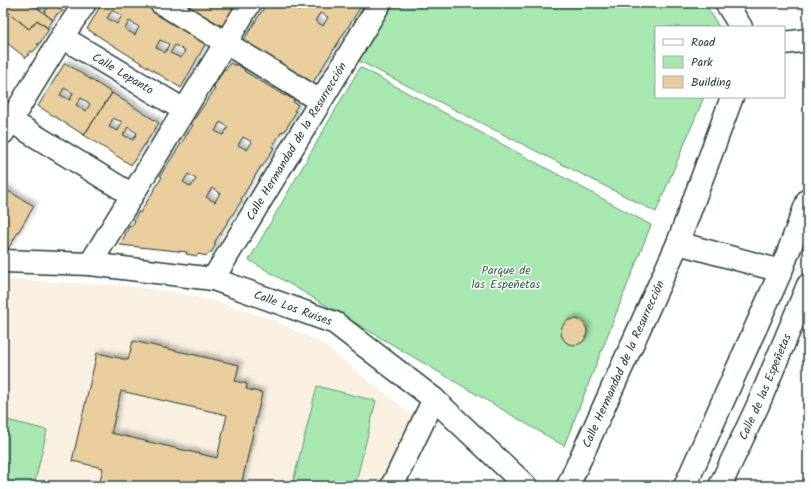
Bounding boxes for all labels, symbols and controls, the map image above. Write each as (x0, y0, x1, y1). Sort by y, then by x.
legend (655, 26, 785, 98)
text: Road (691, 33, 716, 52)
street label: Calle Lepanto (88, 48, 157, 100)
text: Park (691, 53, 713, 72)
street label: Calle Hermandad de la Resurrección (241, 59, 352, 224)
text: Building (691, 73, 731, 92)
park label: Parque de las Espeñetas (472, 261, 540, 294)
street label: Calle Hermandad de la Resurrección (577, 277, 670, 451)
street label: Calle Los Ruises (251, 285, 335, 331)
street label: Calle de las Espeñetas (734, 331, 797, 443)

